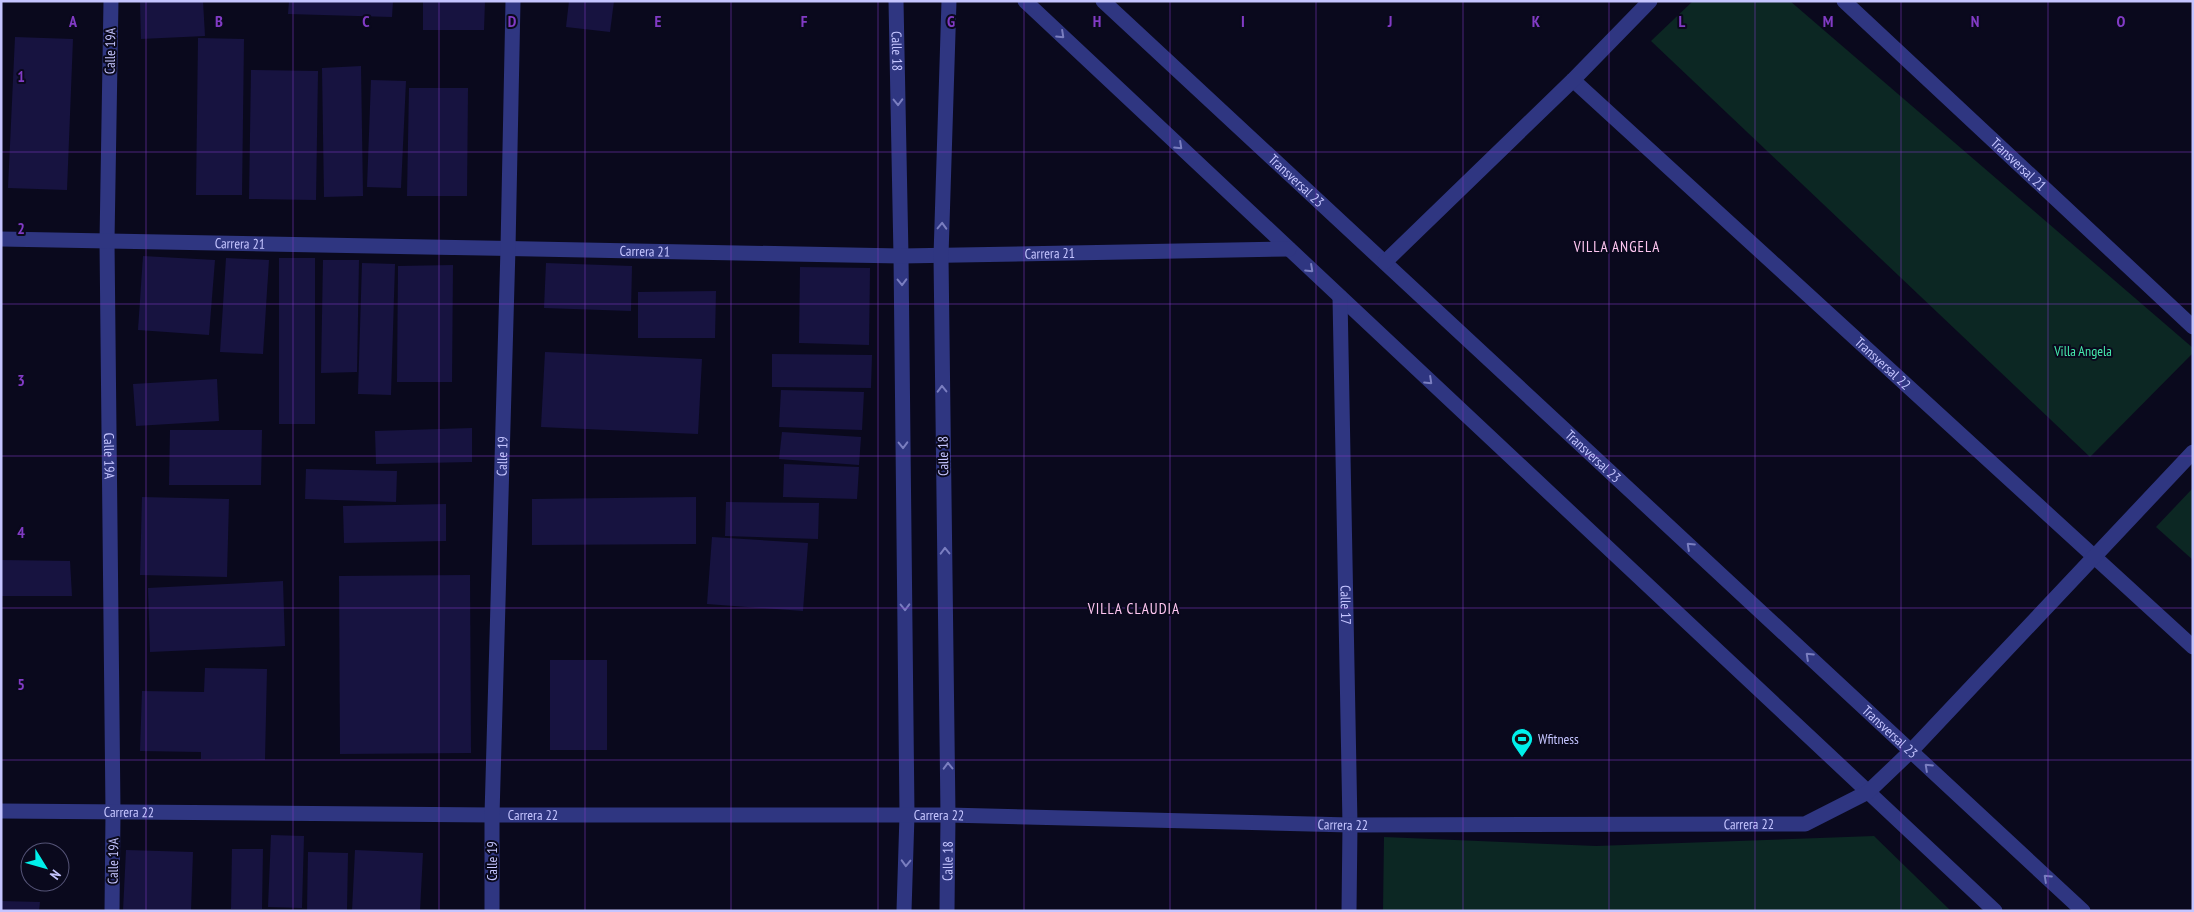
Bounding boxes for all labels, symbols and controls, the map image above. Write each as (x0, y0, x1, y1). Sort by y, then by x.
text: A (68, 11, 78, 31)
text: B (215, 11, 223, 31)
text: C (362, 11, 370, 31)
text: D (508, 11, 517, 31)
text: E (655, 11, 662, 31)
text: F (801, 11, 808, 31)
text: G (947, 11, 955, 31)
text: H (1093, 11, 1101, 31)
text: I (1241, 11, 1245, 31)
text: J (1387, 11, 1392, 31)
text: K (1532, 11, 1541, 31)
text: L (1679, 11, 1686, 31)
text: M (1823, 11, 1833, 31)
text: N (1971, 11, 1979, 31)
text: O (2117, 11, 2126, 31)
street label: Calle 19A (101, 27, 119, 74)
one-way arrow (1055, 29, 1064, 38)
street label: Calle 18 (888, 31, 906, 71)
text: 1 (17, 66, 25, 86)
one-way arrow (893, 99, 903, 107)
street label: Transversal 21 (1987, 134, 2050, 195)
one-way arrow (1174, 140, 1183, 149)
street label: Transversal 23 (1265, 150, 1328, 211)
text: 2 (17, 218, 25, 238)
one-way arrow (936, 222, 947, 230)
street label: Carrera 21 (215, 234, 265, 253)
district label: VILLA ANGELA (1573, 237, 1660, 256)
street label: Carrera 21 (620, 242, 670, 261)
street label: Carrera 21 (1024, 244, 1075, 263)
one-way arrow (1305, 263, 1314, 272)
one-way arrow (896, 279, 907, 287)
street label: Transversal 22 (1851, 333, 1915, 394)
park label: Villa Angela (2053, 342, 2112, 360)
text: 3 (17, 370, 25, 390)
one-way arrow (1423, 375, 1432, 384)
one-way arrow (937, 384, 948, 392)
street label: Transversal 23 (1562, 426, 1625, 487)
street label: Calle 19A (100, 433, 119, 480)
street label: Calle 19 (493, 436, 512, 476)
street label: Calle 18 (934, 436, 952, 476)
one-way arrow (898, 442, 908, 449)
text: 4 (17, 522, 25, 542)
one-way arrow (1687, 543, 1696, 552)
one-way arrow (940, 547, 950, 554)
street label: Calle 17 (1336, 585, 1355, 625)
district label: VILLA CLAUDIA (1087, 599, 1180, 618)
one-way arrow (900, 604, 910, 612)
one-way arrow (1806, 653, 1815, 662)
text: 5 (17, 674, 25, 694)
street label: Transversal 23 (1858, 701, 1922, 762)
sports icon: Wfitness (1510, 727, 1534, 758)
place label: Wfitness (1538, 730, 1579, 748)
one-way arrow (943, 762, 953, 770)
one-way arrow (1925, 764, 1934, 773)
street label: Carrera 22 (104, 803, 154, 821)
street label: Carrera 22 (508, 806, 558, 824)
street label: Carrera 22 (914, 806, 964, 824)
street label: Carrera 22 (1317, 815, 1368, 834)
street label: Carrera 22 (1724, 815, 1774, 833)
street label: Calle 19A (104, 837, 122, 884)
street label: Calle 19 (483, 841, 501, 881)
street label: Calle 18 (938, 841, 957, 881)
north arrow (20, 842, 70, 892)
one-way arrow (900, 859, 911, 867)
text: N (46, 866, 65, 883)
one-way arrow (2044, 875, 2053, 884)

